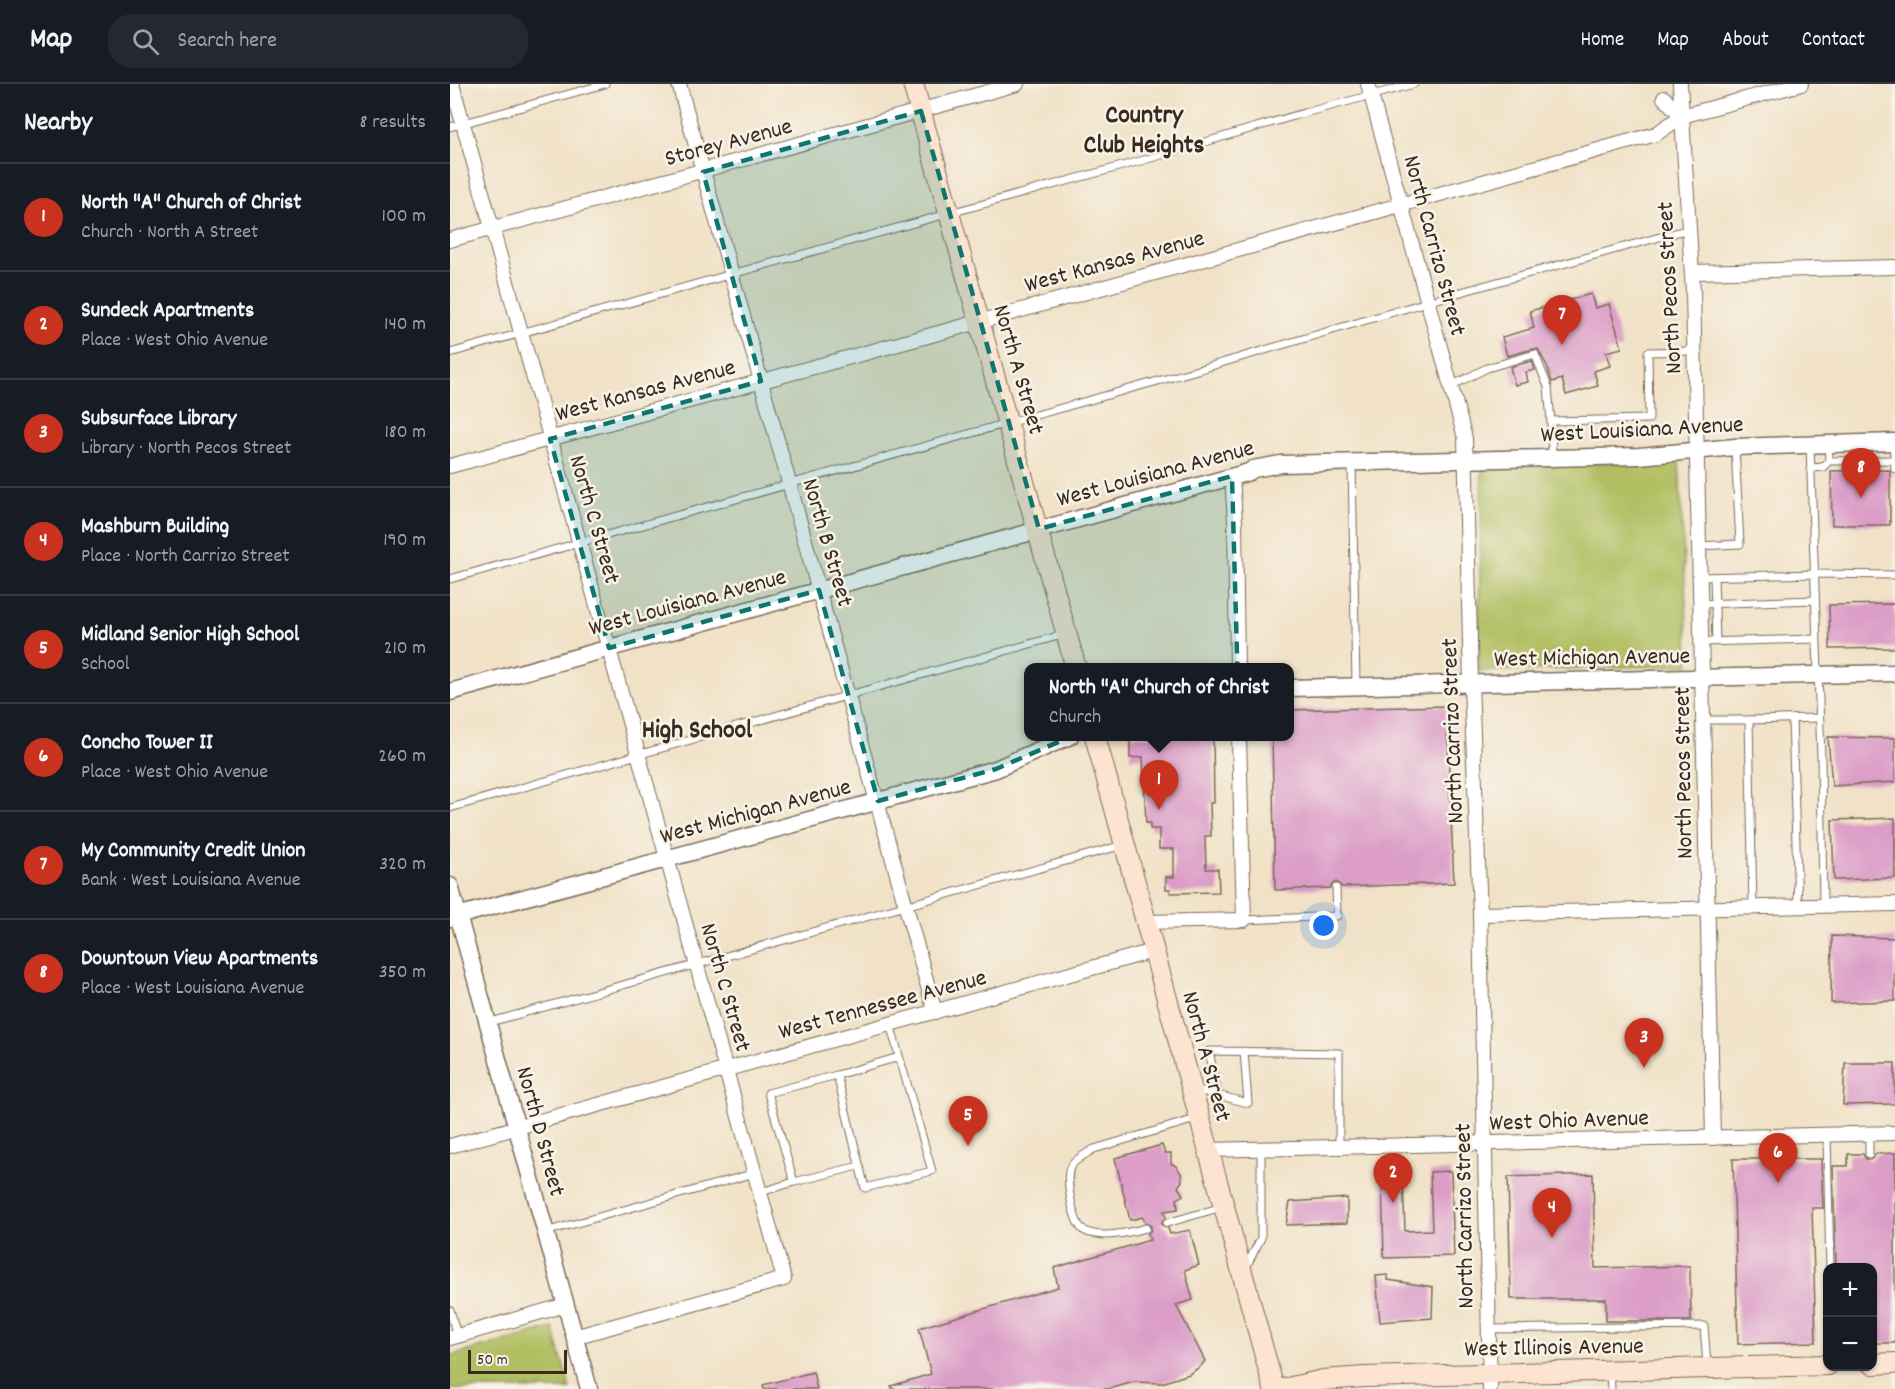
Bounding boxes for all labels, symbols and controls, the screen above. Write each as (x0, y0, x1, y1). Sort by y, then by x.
search box (108, 14, 528, 68)
text: Map (30, 21, 72, 61)
icon: search (129, 25, 162, 58)
text: Search here (177, 26, 277, 57)
text: Home (1580, 26, 1624, 56)
text: Map (1657, 26, 1689, 56)
text: About (1722, 26, 1769, 56)
text: Contact (1802, 26, 1865, 56)
district label: Country Club Heights (1084, 98, 1204, 165)
text: Nearby (24, 105, 92, 142)
text: 8 results (360, 109, 426, 137)
street label: Storey Avenue (661, 111, 796, 177)
street label: North Carrizo Street (1393, 152, 1474, 340)
text: North "A" Church of Christ (81, 188, 301, 219)
street label: North Pecos Street (1649, 201, 1692, 375)
text: 1 (41, 203, 46, 231)
text: 100 m (382, 203, 426, 231)
text: Church · North A Street (81, 219, 258, 247)
street label: West Kansas Avenue (1021, 223, 1208, 303)
text: Sundeck Apartments (81, 296, 254, 327)
pin: 7 (1542, 296, 1582, 345)
street label: North A Street (982, 301, 1052, 439)
text: 2 (39, 311, 48, 339)
text: 140 m (384, 311, 426, 339)
text: Place · West Ohio Avenue (81, 327, 268, 355)
street label: West Kansas Avenue (552, 352, 739, 432)
text: Subsurface Library (81, 404, 236, 435)
street label: West Louisiana Avenue (1540, 409, 1745, 453)
text: 3 (39, 419, 48, 447)
text: 180 m (384, 419, 426, 447)
street label: West Louisiana Avenue (1053, 432, 1258, 518)
text: Library · North Pecos Street (81, 435, 291, 463)
pin: 8 (1842, 448, 1880, 498)
street label: North C Street (559, 451, 628, 588)
street label: North B Street (792, 475, 861, 611)
text: Mashburn Building (81, 512, 229, 543)
text: 4 (39, 527, 48, 555)
text: 190 m (383, 527, 426, 555)
text: Place · North Carrizo Street (81, 543, 290, 571)
street label: West Louisiana Avenue (585, 561, 790, 647)
text: Midland Senior High School (81, 620, 299, 651)
text: 5 (39, 635, 48, 663)
text: 210 m (384, 635, 426, 663)
street label: North Carrizo Street (1434, 637, 1474, 824)
street label: West Michigan Avenue (1494, 640, 1690, 678)
text: School (81, 651, 130, 679)
popup (1024, 663, 1294, 741)
text: North "A" Church of Christ (1049, 673, 1269, 704)
street label: North Pecos Street (1666, 686, 1704, 859)
text: Church (1049, 704, 1101, 732)
district label: High School (642, 713, 753, 750)
text: Concho Tower II (81, 728, 213, 759)
text: 6 (39, 743, 48, 771)
text: 260 m (378, 743, 426, 771)
text: Place · West Ohio Avenue (81, 759, 268, 787)
pin: 1 (1140, 760, 1178, 810)
street label: West Michigan Avenue (657, 771, 855, 855)
text: My Community Credit Union (81, 836, 305, 867)
text: 7 (40, 851, 47, 879)
text: 320 m (379, 851, 426, 879)
text: Bank · West Louisiana Avenue (81, 867, 300, 895)
your location (1309, 911, 1338, 940)
street label: North C Street (690, 919, 759, 1056)
text: Downtown View Apartments (81, 944, 318, 975)
text: 8 (39, 959, 48, 987)
text: 350 m (379, 959, 426, 987)
street label: West Tennessee Avenue (775, 962, 991, 1050)
text: Place · West Louisiana Avenue (81, 975, 304, 1003)
street label: North A Street (1171, 988, 1239, 1126)
pin: 3 (1624, 1018, 1664, 1068)
street label: North D Street (505, 1063, 573, 1201)
pin: 5 (948, 1096, 988, 1146)
street label: West Ohio Avenue (1489, 1102, 1650, 1142)
street label: North Carrizo Street (1447, 1123, 1485, 1309)
pin: 6 (1758, 1134, 1798, 1183)
pin: 2 (1374, 1154, 1412, 1203)
pin: 4 (1532, 1188, 1572, 1238)
map controls (1823, 1263, 1877, 1371)
button: + (1823, 1263, 1877, 1317)
button: − (1823, 1317, 1877, 1371)
street label: West Illinois Avenue (1464, 1330, 1644, 1368)
scale bar (468, 1347, 567, 1374)
text: 50 m (477, 1349, 508, 1372)

